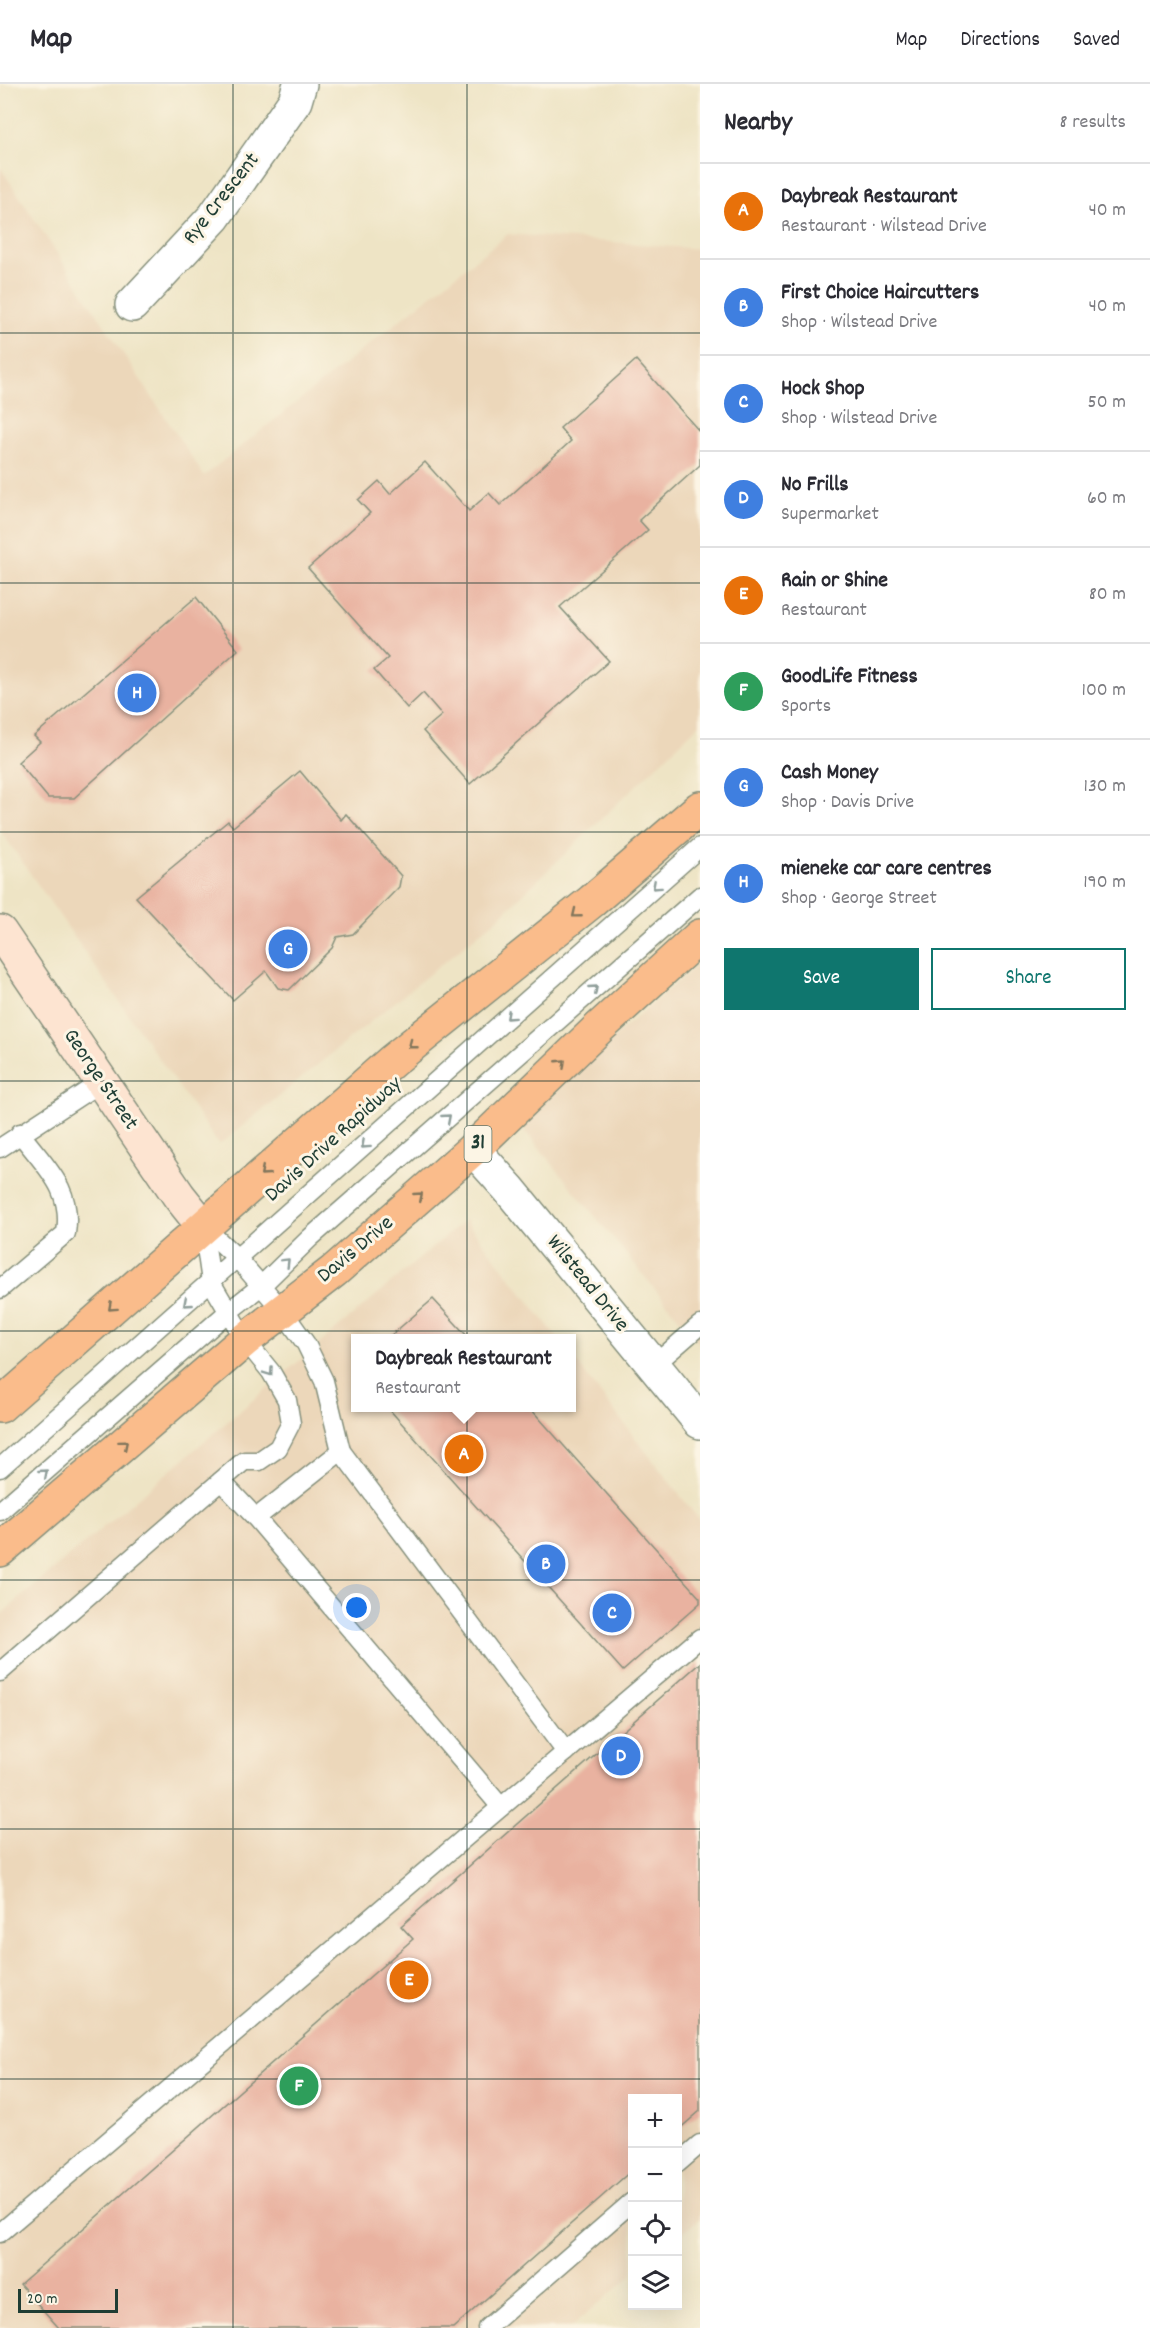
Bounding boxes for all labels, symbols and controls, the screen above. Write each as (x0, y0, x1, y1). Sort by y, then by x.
text: Map (30, 21, 72, 61)
text: Map (896, 26, 927, 56)
text: Directions (960, 26, 1040, 56)
text: Saved (1073, 26, 1120, 56)
text: Nearby (724, 105, 792, 142)
text: 8 results (1060, 109, 1126, 137)
street label: Rye Crescent (176, 146, 268, 252)
text: Daybreak Restaurant (781, 182, 958, 213)
text: A (738, 197, 749, 225)
text: 40 m (1088, 197, 1126, 225)
text: Restaurant · Wilstead Drive (781, 213, 987, 241)
text: First Choice Haircutters (781, 278, 979, 309)
text: B (739, 293, 748, 321)
text: 40 m (1088, 293, 1126, 321)
text: Shop · Wilstead Drive (781, 309, 937, 337)
text: Hock Shop (781, 374, 865, 405)
text: C (739, 389, 748, 417)
text: 50 m (1088, 389, 1126, 417)
text: Shop · Wilstead Drive (781, 405, 937, 433)
text: No Frills (781, 470, 848, 501)
text: D (738, 485, 749, 513)
text: 60 m (1087, 485, 1126, 513)
text: Supermarket (781, 501, 879, 529)
text: Rain or Shine (781, 566, 888, 597)
text: E (739, 581, 748, 609)
text: 80 m (1089, 581, 1126, 609)
text: Restaurant (781, 597, 867, 625)
text: GoodLife Fitness (781, 662, 918, 693)
pin: H (118, 670, 156, 716)
text: F (739, 677, 748, 705)
text: 100 m (1082, 677, 1126, 705)
text: Sports (781, 693, 831, 721)
text: Cash Money (781, 758, 878, 789)
text: G (738, 773, 749, 801)
text: 130 m (1084, 773, 1126, 801)
text: Shop · Davis Drive (781, 789, 914, 817)
text: mieneke car care centres (781, 854, 992, 885)
text: H (738, 869, 749, 897)
text: 190 m (1083, 869, 1126, 897)
one-way arrow (652, 879, 663, 890)
text: Shop · George Street (781, 885, 937, 913)
one-way arrow (571, 906, 582, 917)
pin: G (268, 926, 308, 972)
button: Save (724, 948, 919, 1010)
button: Share (931, 948, 1126, 1010)
one-way arrow (587, 986, 598, 997)
one-way arrow (507, 1009, 517, 1020)
street label: George Street (55, 1023, 145, 1137)
one-way arrow (408, 1038, 419, 1049)
one-way arrow (555, 1059, 565, 1070)
street label: Davis Drive Rapidway (258, 1069, 410, 1210)
one-way arrow (440, 1114, 451, 1125)
road number: 31 (464, 1126, 492, 1162)
one-way arrow (361, 1138, 372, 1149)
one-way arrow (260, 1165, 271, 1176)
one-way arrow (412, 1192, 423, 1203)
street label: Davis Drive (311, 1209, 401, 1291)
street label: Wilstead Drive (538, 1229, 636, 1339)
one-way arrow (278, 1258, 289, 1269)
one-way arrow (184, 1296, 194, 1307)
one-way arrow (109, 1300, 119, 1311)
popup (351, 1334, 576, 1412)
text: Daybreak Restaurant (375, 1344, 552, 1375)
one-way arrow (262, 1365, 273, 1376)
text: Restaurant (375, 1375, 461, 1403)
pin: A (444, 1432, 484, 1476)
one-way arrow (117, 1440, 128, 1451)
one-way arrow (37, 1469, 48, 1480)
pin: B (526, 1542, 566, 1586)
pin: C (592, 1590, 632, 1636)
your location (342, 1593, 371, 1622)
pin: D (602, 1734, 640, 1778)
pin: E (390, 1958, 428, 2002)
pin: F (280, 2064, 318, 2108)
map controls (628, 2094, 682, 2310)
button: + (628, 2094, 682, 2148)
button: − (628, 2148, 682, 2202)
button: locate (628, 2202, 682, 2256)
button: layers (628, 2256, 682, 2310)
scale bar (18, 2286, 118, 2314)
text: 20 m (27, 2288, 57, 2311)

